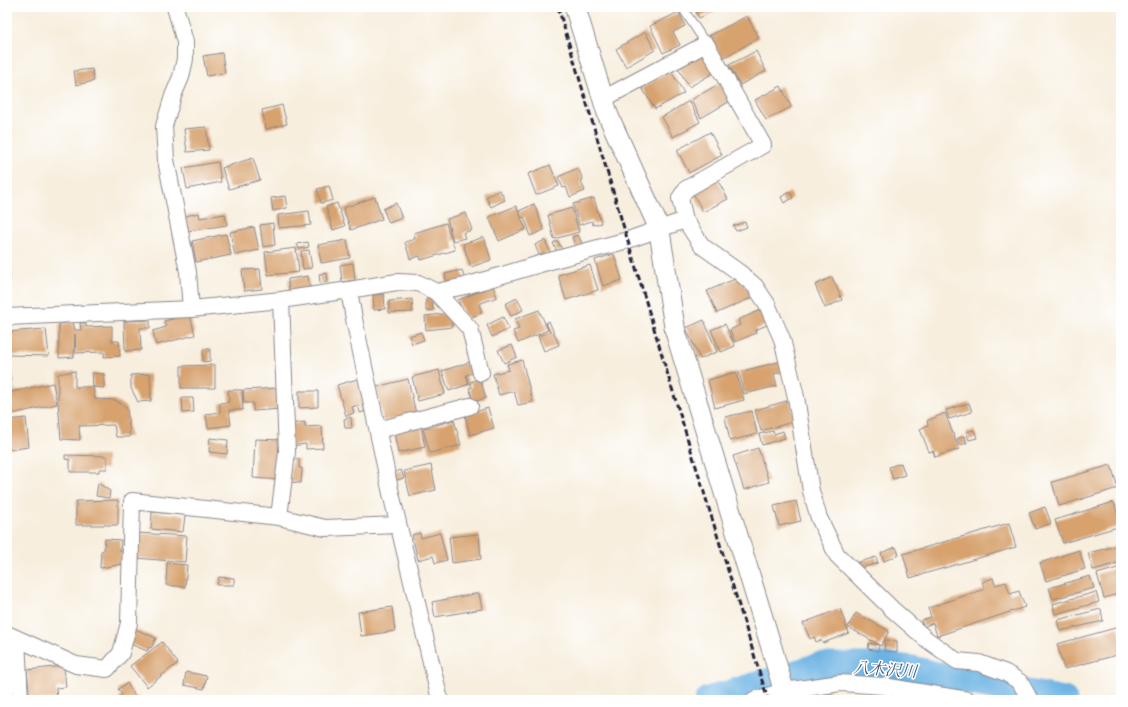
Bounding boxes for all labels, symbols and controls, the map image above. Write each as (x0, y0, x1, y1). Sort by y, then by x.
water label: 八木沢川 (852, 659, 919, 683)

